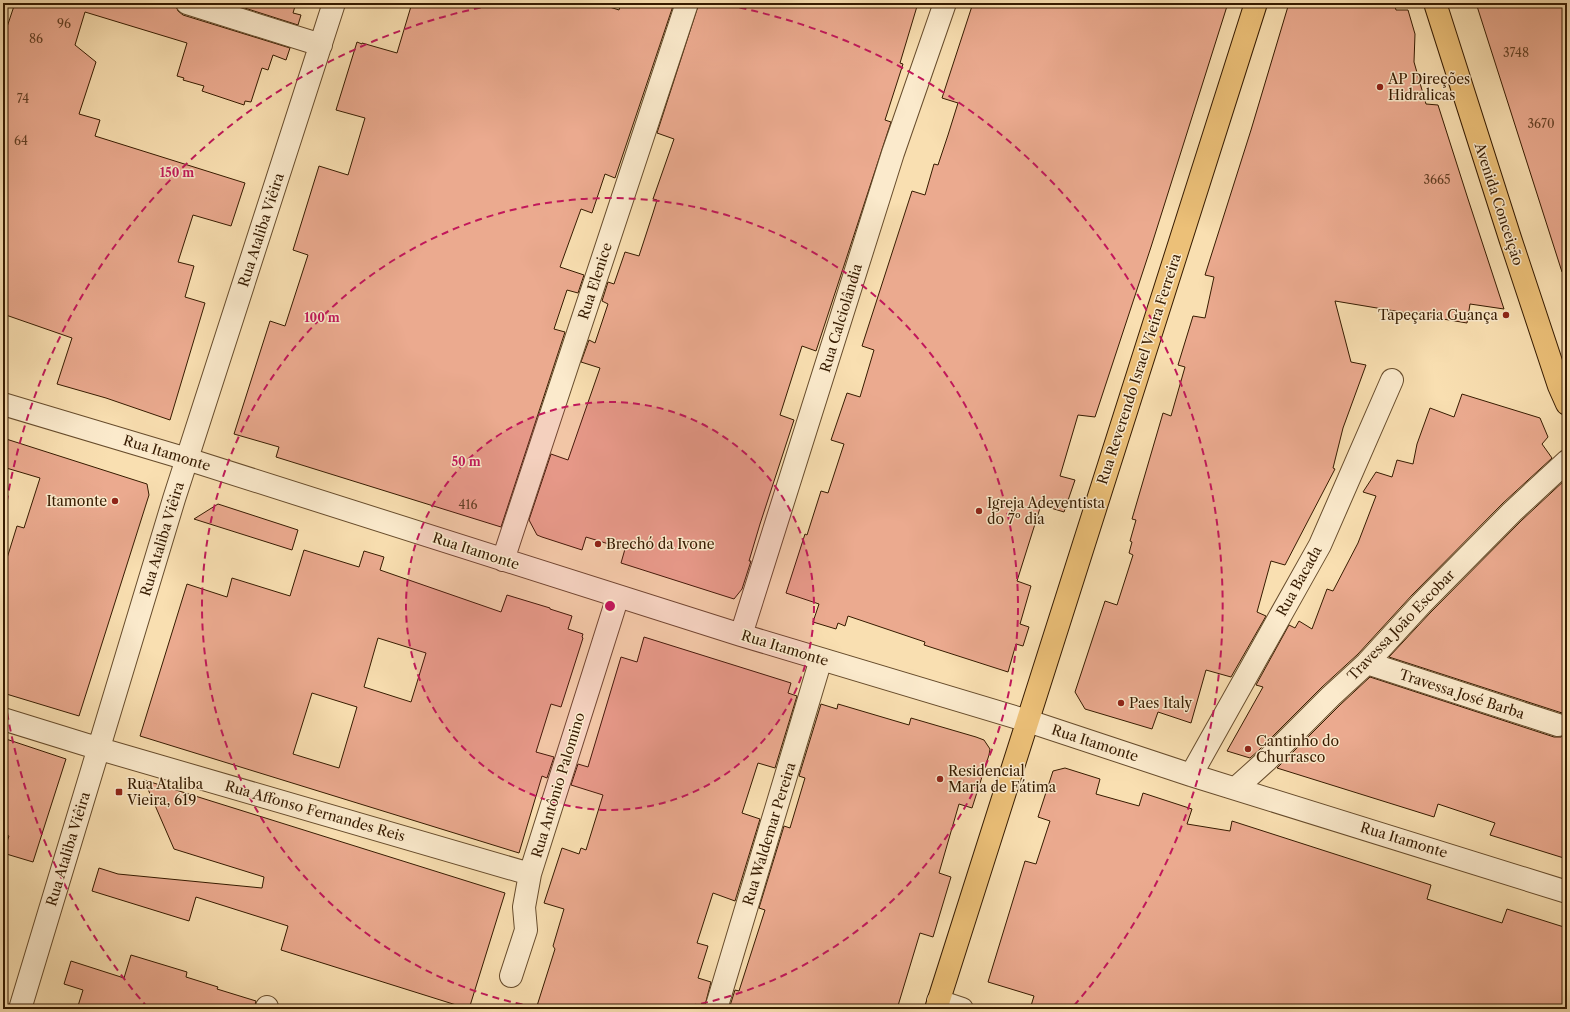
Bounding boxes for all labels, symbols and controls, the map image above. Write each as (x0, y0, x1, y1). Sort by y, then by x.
house number: 96 (57, 16, 71, 31)
house number: 86 (29, 31, 43, 46)
house number: 3748 (1503, 45, 1529, 60)
place label: AP Direções Hidralicas (1387, 70, 1470, 104)
marker: AP Direções Hidralicas (1375, 82, 1385, 92)
house number: 74 (17, 91, 29, 106)
house number: 3670 (1527, 116, 1555, 131)
house number: 64 (14, 133, 28, 148)
street label: Avenida Conceição (1470, 139, 1527, 268)
text: 150 m (160, 165, 194, 180)
street label: Rua Ataliba Viêira (234, 170, 288, 289)
house number: 3665 (1423, 172, 1451, 187)
street label: Rua Elenice (574, 240, 616, 322)
street label: Rua Reverendo Israel Vieira Ferreira (1093, 251, 1185, 487)
street label: Rua Calciolândia (816, 261, 866, 375)
place label: Tapeçaria Guança (1378, 306, 1499, 324)
text: 100 m (304, 310, 340, 325)
marker: Tapeçaria Guança (1501, 310, 1511, 320)
street label: Rua Itamonte (121, 431, 213, 475)
text: 50 m (451, 454, 481, 469)
street label: Rua Ataliba Viêira (136, 479, 188, 598)
place label: Itamonte (46, 492, 107, 510)
place label: Igreja Adeventista do 7º dia (987, 494, 1106, 528)
marker: Itamonte (110, 496, 120, 506)
house number: 416 (458, 497, 478, 512)
marker: Igreja Adeventista do 7º dia (974, 506, 984, 516)
street label: Rua Itamonte (430, 528, 522, 574)
place label: Brechó da Ivone (606, 535, 715, 553)
marker: Brechó da Ivone (593, 539, 603, 549)
street label: Rua Bacada (1272, 542, 1326, 619)
street label: Travessa João Escobar (1343, 566, 1459, 684)
centre of rings (603, 599, 617, 613)
street label: Rua Itamonte (739, 626, 831, 670)
street label: Travessa José Barba (1397, 665, 1527, 723)
place label: Paes Italy (1129, 694, 1192, 712)
marker: Paes Italy (1116, 698, 1126, 708)
street label: Rua Antônio Palomino (527, 710, 589, 860)
street label: Rua Itamonte (1049, 720, 1141, 766)
place label: Cantinho do Churrasco (1256, 732, 1339, 766)
marker: Cantinho do Churrasco (1243, 744, 1253, 754)
street label: Rua Waldemar Pereira (739, 760, 800, 908)
place label: Residencial Maria de Fátima (948, 762, 1057, 796)
marker: Residencial Maria de Fátima (935, 774, 945, 784)
place label: Rua Ataliba Vieira, 619 (126, 775, 204, 809)
street label: Rua Affonso Fernandes Reis (223, 777, 407, 845)
marker: Rua Ataliba Vieira, 619 (114, 787, 124, 797)
street label: Rua Ataliba Viêira (42, 789, 94, 908)
street label: Rua Itamonte (1358, 818, 1450, 862)

